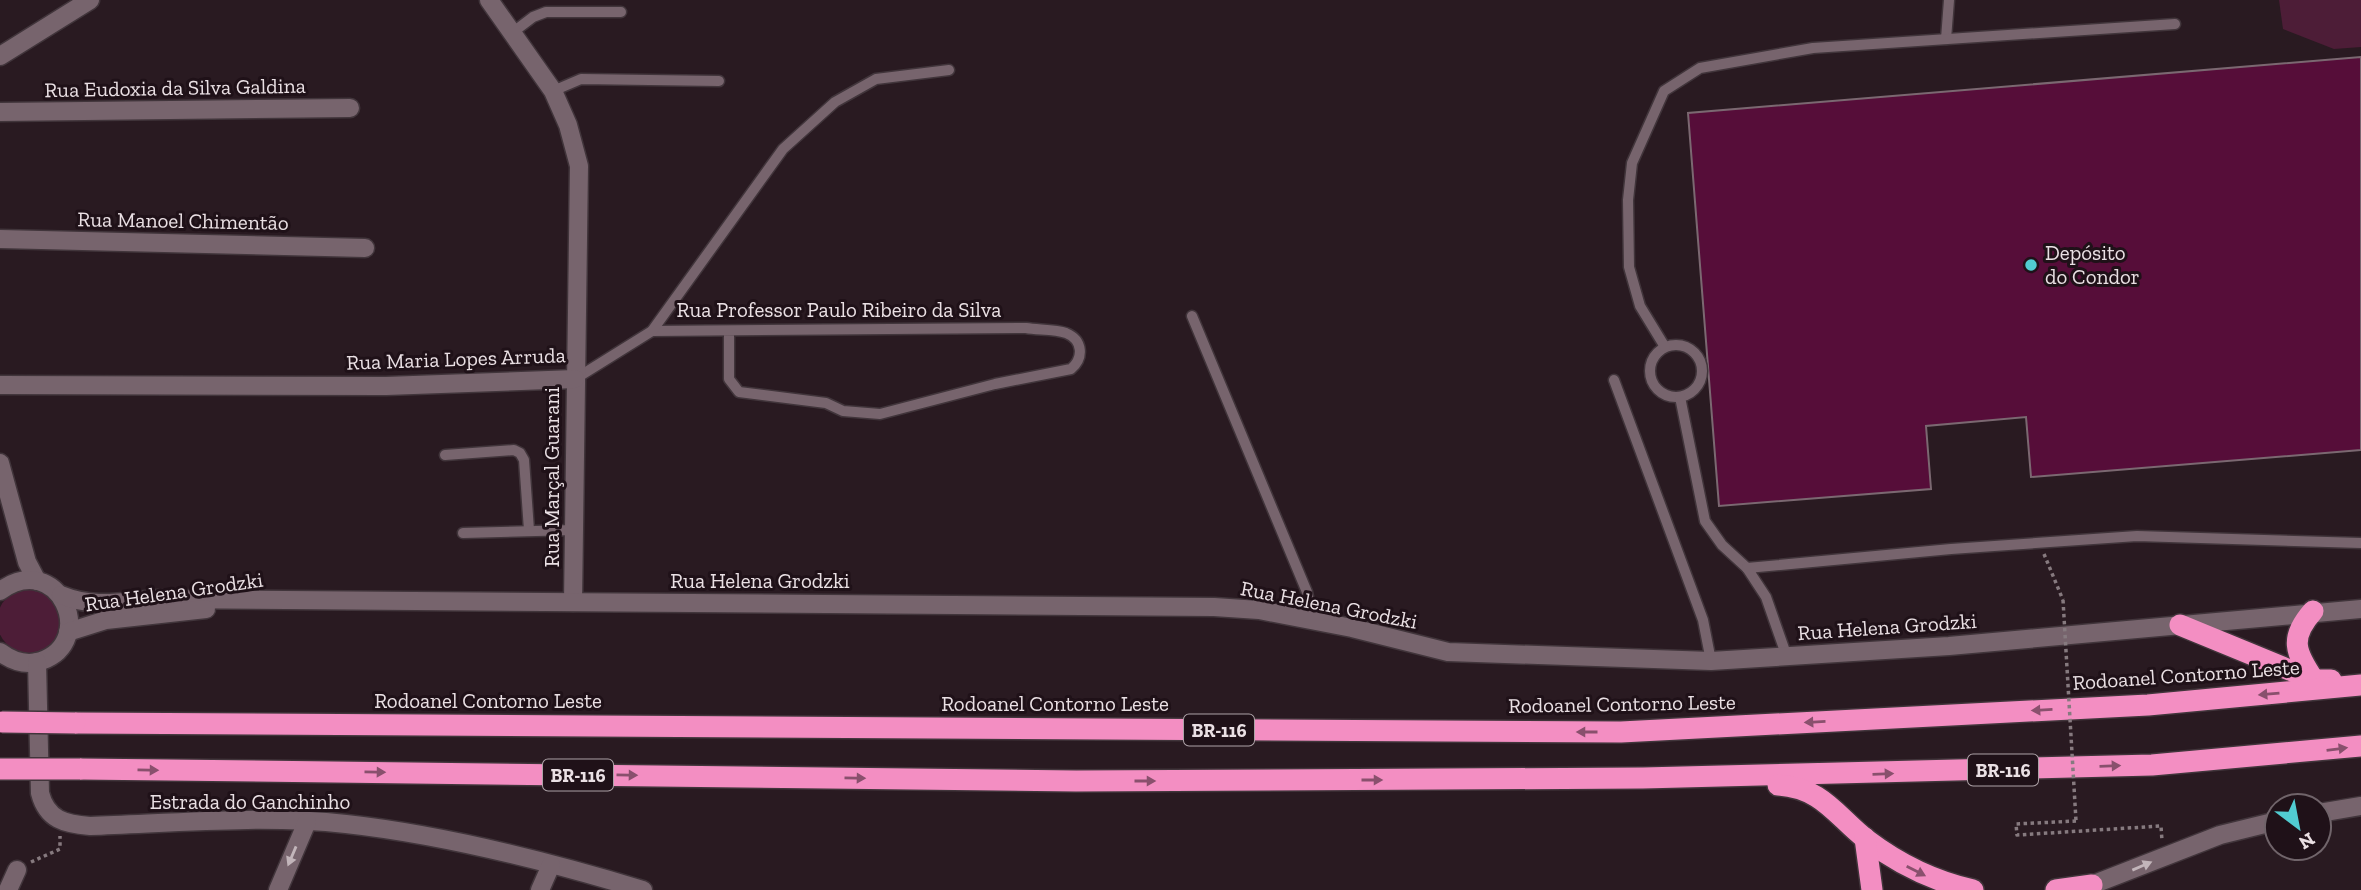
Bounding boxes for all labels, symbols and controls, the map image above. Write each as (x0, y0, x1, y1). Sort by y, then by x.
street label: Rua Eudoxia da Silva Galdina (44, 73, 306, 102)
street label: Rua Manoel Chimentão (77, 206, 289, 235)
place label: Depósito do Condor (2045, 240, 2140, 289)
marker: Depósito do Condor (2023, 257, 2039, 273)
street label: Rua Professor Paulo Ribeiro da Silva (677, 297, 1001, 322)
street label: Rua Maria Lopes Arruda (346, 342, 566, 375)
street label: Rua Marçal Guarani (539, 387, 564, 567)
street label: Rua Helena Grodzki (83, 567, 265, 616)
street label: Rua Helena Grodzki (670, 568, 850, 593)
street label: Rua Helena Grodzki (1239, 575, 1420, 634)
street label: Rua Helena Grodzki (1797, 608, 1977, 645)
street label: Rodoanel Contorno Leste (2072, 654, 2301, 695)
street label: Rodoanel Contorno Leste (374, 688, 602, 713)
street label: Rodoanel Contorno Leste (1508, 689, 1736, 718)
one-way arrow (2257, 689, 2279, 700)
street label: Rodoanel Contorno Leste (941, 691, 1169, 716)
one-way arrow (2031, 705, 2053, 716)
road number: BR-116 (1184, 715, 1254, 746)
one-way arrow (1803, 717, 1825, 728)
one-way arrow (1576, 726, 1598, 738)
one-way arrow (2326, 744, 2348, 755)
road number: BR-116 (1968, 754, 2038, 786)
road number: BR-116 (543, 760, 613, 790)
one-way arrow (2100, 761, 2122, 772)
one-way arrow (137, 764, 159, 776)
one-way arrow (365, 767, 387, 778)
one-way arrow (1872, 768, 1894, 779)
one-way arrow (616, 770, 638, 781)
one-way arrow (844, 772, 866, 784)
one-way arrow (1361, 774, 1383, 786)
one-way arrow (1134, 775, 1156, 787)
street label: Estrada do Ganchinho (150, 789, 350, 814)
north arrow (2263, 792, 2333, 862)
text: N (2295, 827, 2319, 855)
one-way arrow (287, 846, 298, 867)
one-way arrow (2132, 860, 2153, 871)
one-way arrow (1906, 865, 1926, 876)

